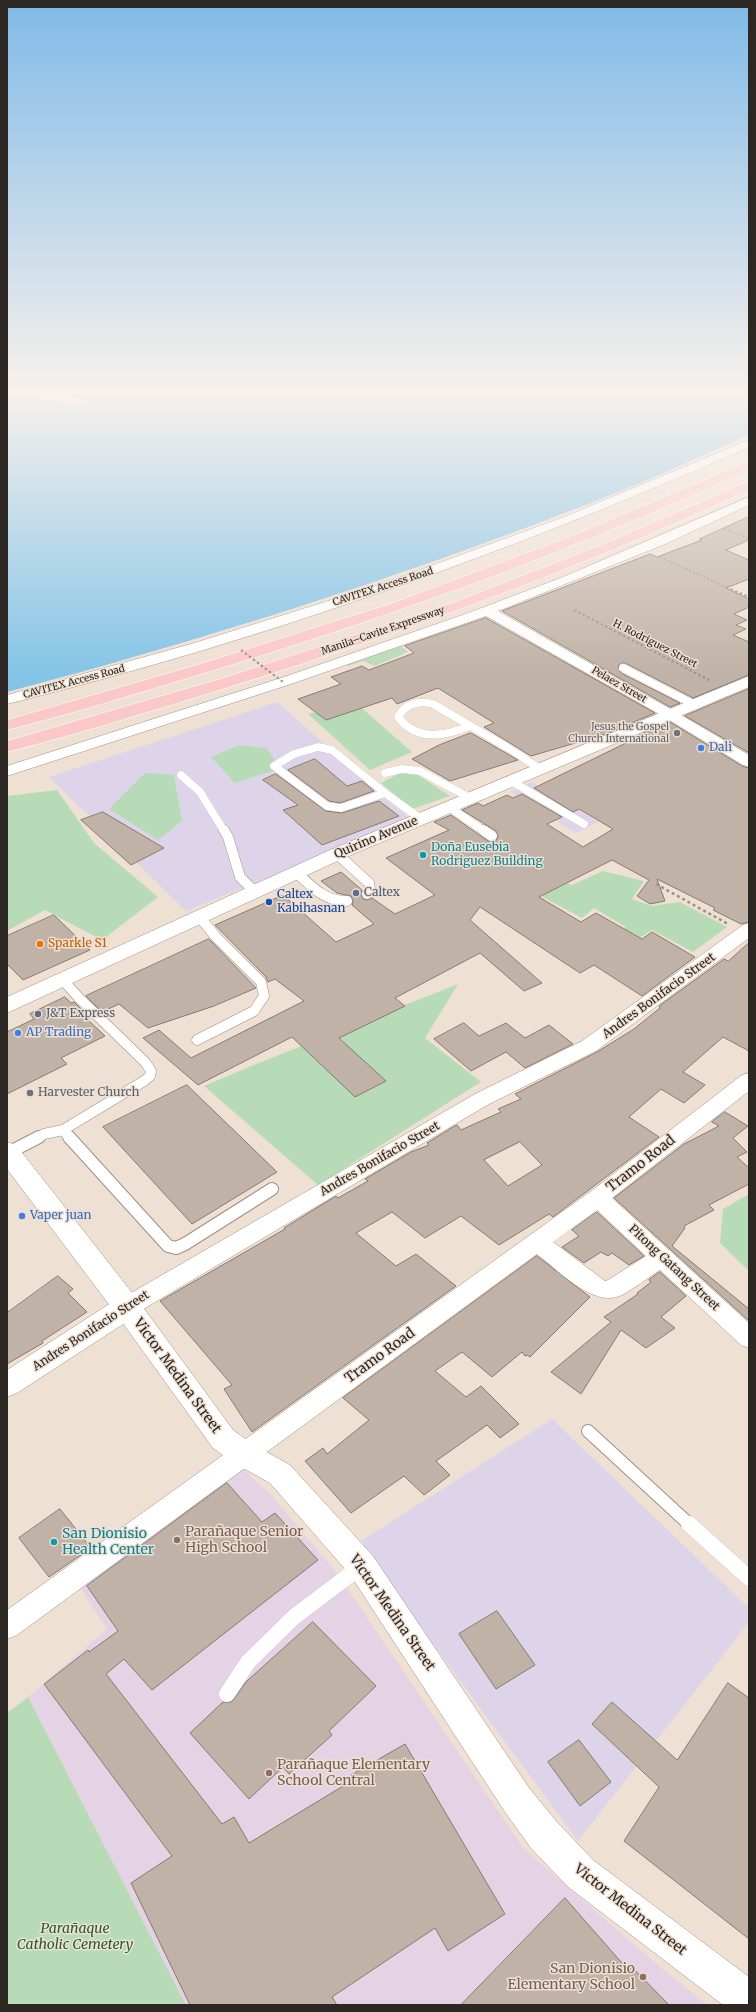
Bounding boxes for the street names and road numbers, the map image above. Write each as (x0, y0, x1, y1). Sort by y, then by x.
street label: CAVITEX Access Road (331, 565, 435, 609)
street label: Manila–Cavite Expressway (320, 604, 446, 658)
street label: H. Rodriguez Street (611, 617, 699, 671)
street label: CAVITEX Access Road (22, 663, 126, 701)
street label: Pelaez Street (589, 664, 649, 706)
street label: Quirino Avenue (332, 814, 420, 862)
street label: Andres Bonifacio Street (600, 950, 718, 1042)
street label: Andres Bonifacio Street (317, 1119, 443, 1199)
street label: Tramo Road (603, 1132, 679, 1196)
street label: Pitong Gatang Street (626, 1222, 722, 1314)
street label: Andres Bonifacio Street (30, 1288, 152, 1374)
street label: Victor Medina Street (130, 1315, 224, 1437)
street label: Tramo Road (342, 1325, 418, 1387)
street label: Victor Medina Street (346, 1552, 438, 1674)
street label: Victor Medina Street (570, 1861, 690, 1959)

